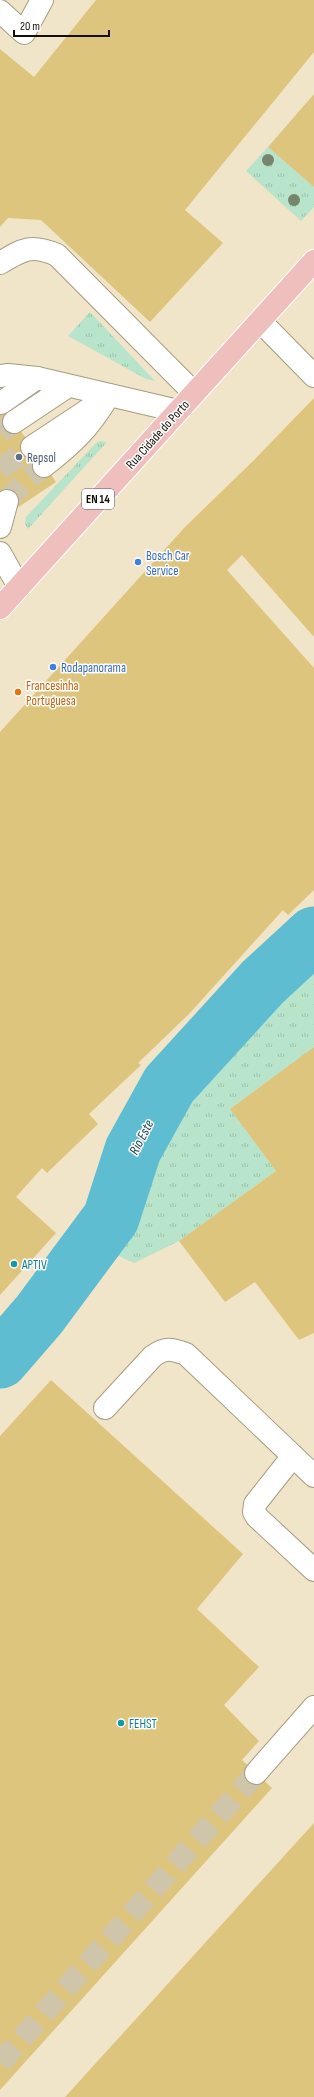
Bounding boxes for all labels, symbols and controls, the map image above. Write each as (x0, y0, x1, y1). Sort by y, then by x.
scale bar (14, 12, 109, 38)
text: 20 m (20, 19, 40, 34)
street label: Rua Cidade do Porto (123, 397, 193, 472)
place label: Repsol (27, 450, 56, 466)
marker: Repsol (14, 452, 24, 462)
road number: EN 14 (82, 489, 114, 509)
place label: Bosch Car Service (146, 548, 190, 579)
marker: Bosch Car Service (133, 557, 143, 567)
place label: Rodapanorama (61, 660, 126, 676)
marker: Rodapanorama (48, 662, 58, 672)
place label: Francesinha Portuguesa (26, 678, 79, 709)
marker: Francesinha Portuguesa (13, 687, 23, 697)
water label: Rio Este (125, 1116, 158, 1158)
place label: APTIV (21, 1257, 47, 1273)
marker: APTIV (9, 1259, 19, 1269)
place label: FEHST (129, 1716, 157, 1732)
marker: FEHST (116, 1718, 126, 1728)

